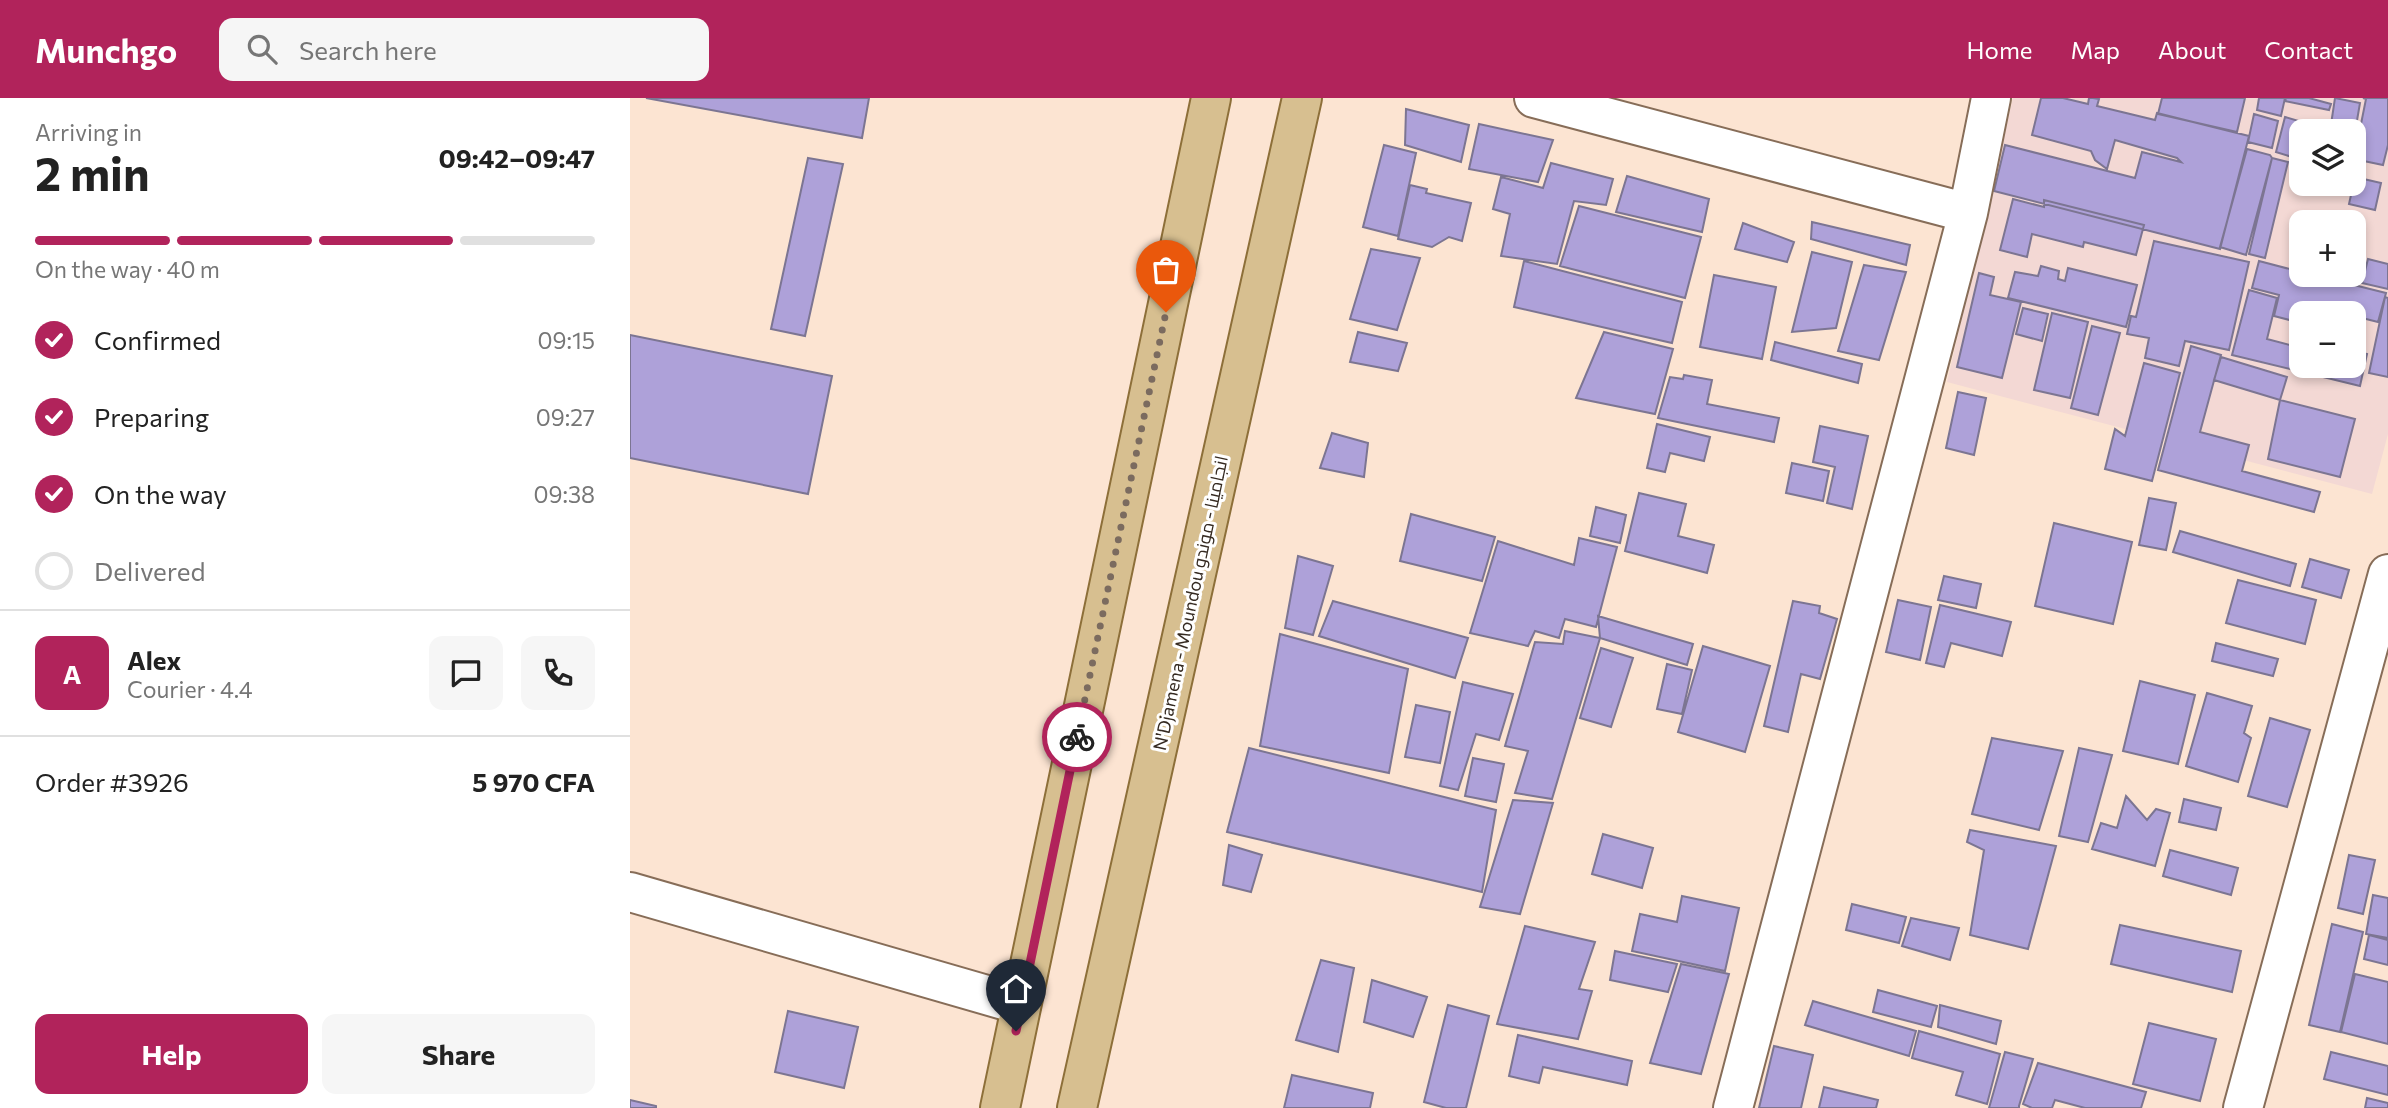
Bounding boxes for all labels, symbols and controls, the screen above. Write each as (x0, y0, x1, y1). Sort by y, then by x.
search box (219, 18, 709, 81)
text: Munchgo (35, 29, 177, 70)
icon: search (243, 30, 281, 68)
text: Search here (299, 34, 437, 65)
text: Home (1967, 35, 2033, 64)
text: Map (2071, 35, 2120, 64)
text: About (2158, 35, 2226, 64)
text: Contact (2264, 35, 2353, 64)
text: Arriving in (35, 118, 142, 146)
map controls (2289, 119, 2366, 378)
button: layers (2289, 119, 2366, 196)
text: 09:42–09:47 (438, 142, 595, 173)
text: 2 min (35, 144, 150, 200)
button: + (2289, 210, 2366, 287)
pin (1136, 240, 1196, 312)
icon: bag (1147, 251, 1185, 289)
text: On the way · 40 m (35, 255, 220, 283)
button: − (2289, 301, 2366, 378)
icon: check (35, 321, 73, 359)
text: Confirmed (94, 324, 221, 355)
text: 09:15 (538, 326, 595, 354)
icon: check (35, 398, 73, 436)
text: Preparing (94, 401, 209, 432)
text: 09:27 (536, 403, 595, 431)
street label: N'Djamena - Moundou انجامينا - موندو (1148, 454, 1233, 753)
icon: check (35, 475, 73, 513)
text: On the way (94, 478, 227, 509)
text: 09:38 (534, 480, 595, 508)
text: Delivered (94, 555, 205, 586)
button: chat (429, 636, 503, 710)
button: phone (521, 636, 595, 710)
text: Alex (127, 644, 181, 675)
text: A (63, 658, 81, 689)
text: Courier · 4.4 (127, 675, 253, 703)
courier (1042, 702, 1112, 772)
icon: bike (1058, 718, 1096, 756)
text: Order #3926 (35, 766, 189, 797)
text: 5 970 CFA (472, 766, 595, 797)
pin (986, 959, 1046, 1031)
icon: home (997, 970, 1035, 1008)
button: Help (35, 1014, 308, 1094)
button: Share (322, 1014, 595, 1094)

